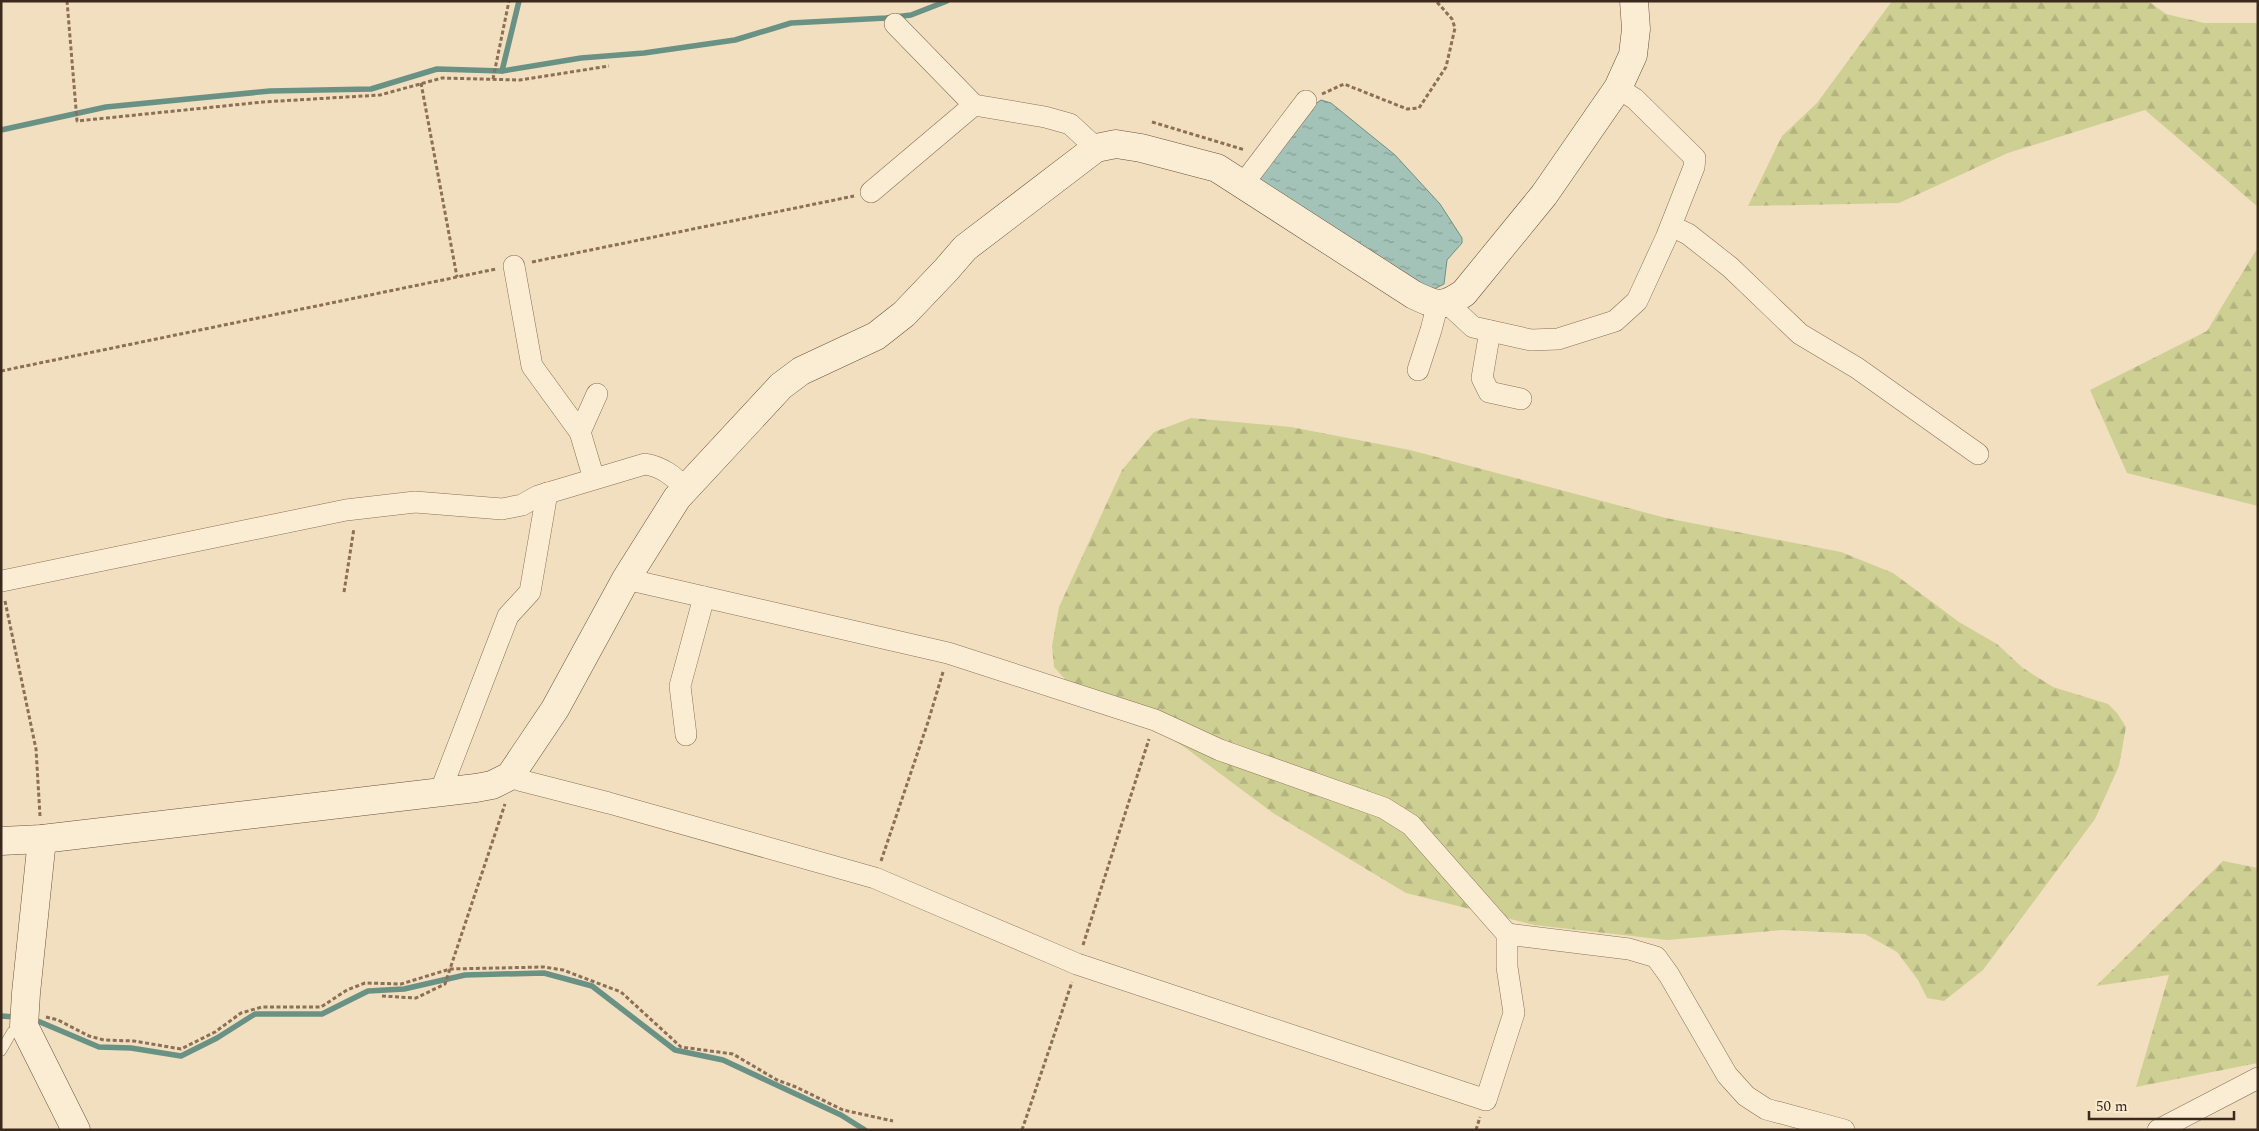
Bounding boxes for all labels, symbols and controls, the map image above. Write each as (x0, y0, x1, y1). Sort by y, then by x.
scale bar (2089, 1088, 2234, 1120)
text: 50 m (2096, 1095, 2128, 1118)

